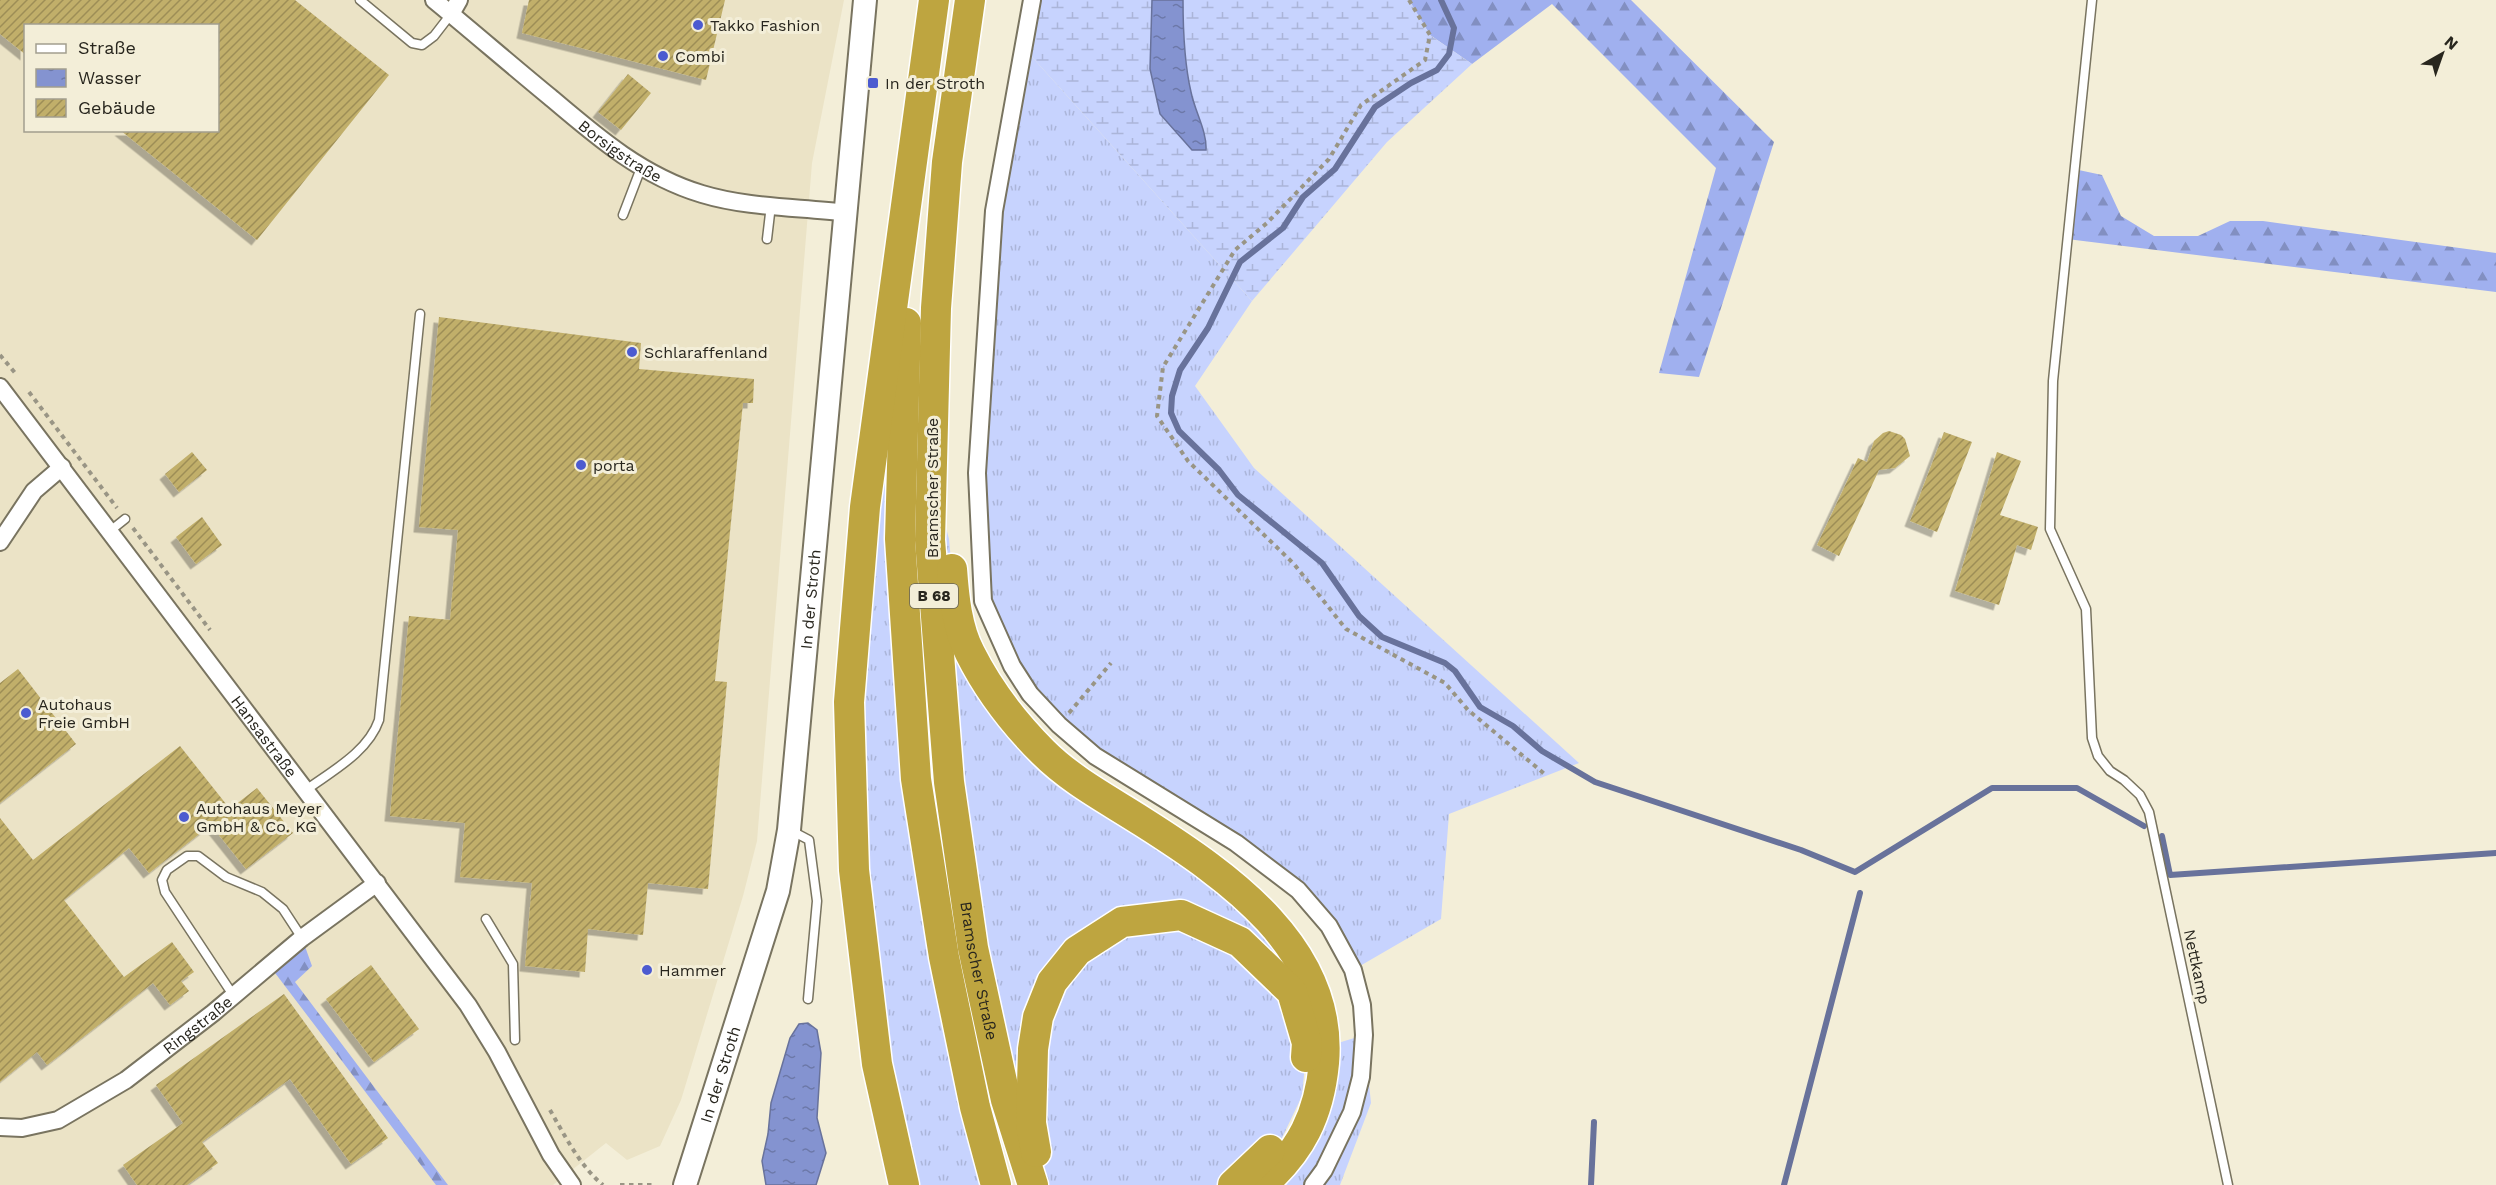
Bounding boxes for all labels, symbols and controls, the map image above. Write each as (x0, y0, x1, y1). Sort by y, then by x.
place label: Takko Fashion (710, 16, 820, 35)
marker: Takko Fashion (691, 18, 705, 32)
legend (24, 24, 219, 132)
north arrow (2412, 24, 2472, 84)
text: N (2441, 32, 2462, 54)
text: Straße (78, 37, 136, 58)
place label: Combi (675, 47, 725, 66)
marker: Combi (656, 49, 670, 63)
text: Wasser (78, 67, 141, 88)
place label: In der Stroth (885, 74, 985, 93)
marker: In der Stroth (866, 76, 880, 90)
text: Gebäude (78, 97, 156, 118)
street label: Borsigstraße (575, 116, 665, 186)
place label: Schlaraffenland (644, 343, 768, 362)
marker: Schlaraffenland (625, 345, 639, 359)
street label: Bramscher Straße (923, 418, 942, 558)
place label: porta (593, 456, 634, 475)
marker: porta (574, 458, 588, 472)
street label: In der Stroth (796, 548, 824, 650)
road number: B 68 (910, 584, 958, 608)
street label: Hansastraße (227, 691, 302, 781)
place label: Autohaus Freie GmbH (38, 695, 130, 732)
marker: Autohaus Freie GmbH (19, 706, 33, 720)
place label: Autohaus Meyer GmbH & Co. KG (196, 799, 322, 836)
marker: Autohaus Meyer GmbH & Co. KG (177, 810, 191, 824)
street label: Bramscher Straße (957, 900, 1002, 1042)
street label: Nettkamp (2180, 928, 2214, 1006)
place label: Hammer (659, 961, 726, 980)
marker: Hammer (640, 963, 654, 977)
street label: Ringstraße (159, 992, 236, 1058)
street label: In der Stroth (696, 1024, 744, 1125)

